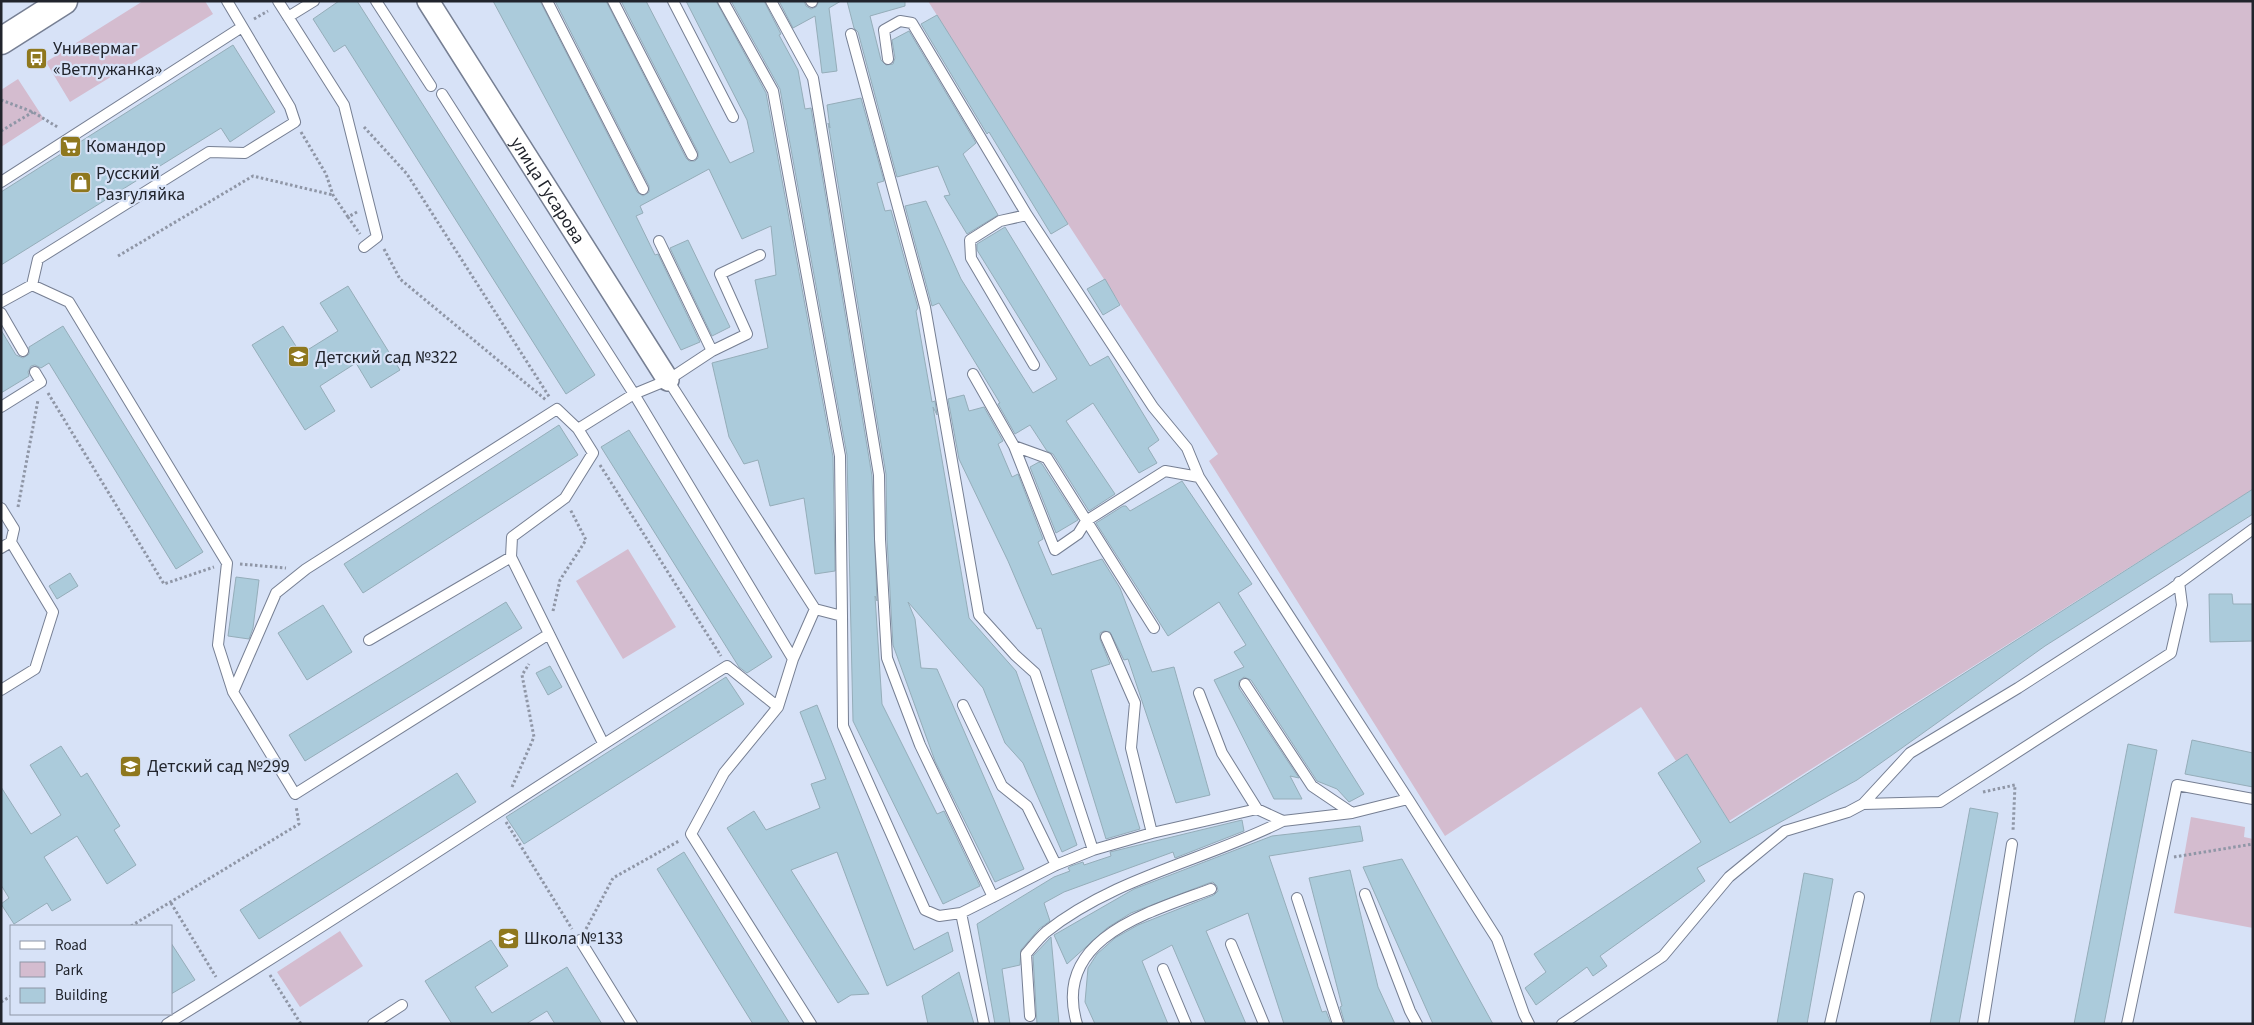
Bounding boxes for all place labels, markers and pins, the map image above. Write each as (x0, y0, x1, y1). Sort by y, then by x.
place label: Универмаг «Ветлужанка» (53, 36, 162, 82)
bus stop icon: Универмаг «Ветлужанка» (25, 46, 49, 70)
supermarket icon: Командор (58, 134, 82, 158)
place label: Командор (86, 134, 166, 159)
place label: Русский Разгуляйка (96, 161, 185, 207)
shop icon: Русский Разгуляйка (68, 171, 92, 195)
school or university icon: Детский сад №322 (287, 345, 311, 369)
place label: Детский сад №322 (315, 345, 458, 370)
school or university icon: Детский сад №299 (119, 754, 143, 778)
place label: Детский сад №299 (147, 754, 290, 779)
school or university icon: Школа №133 (496, 926, 520, 950)
place label: Школа №133 (524, 926, 623, 951)

